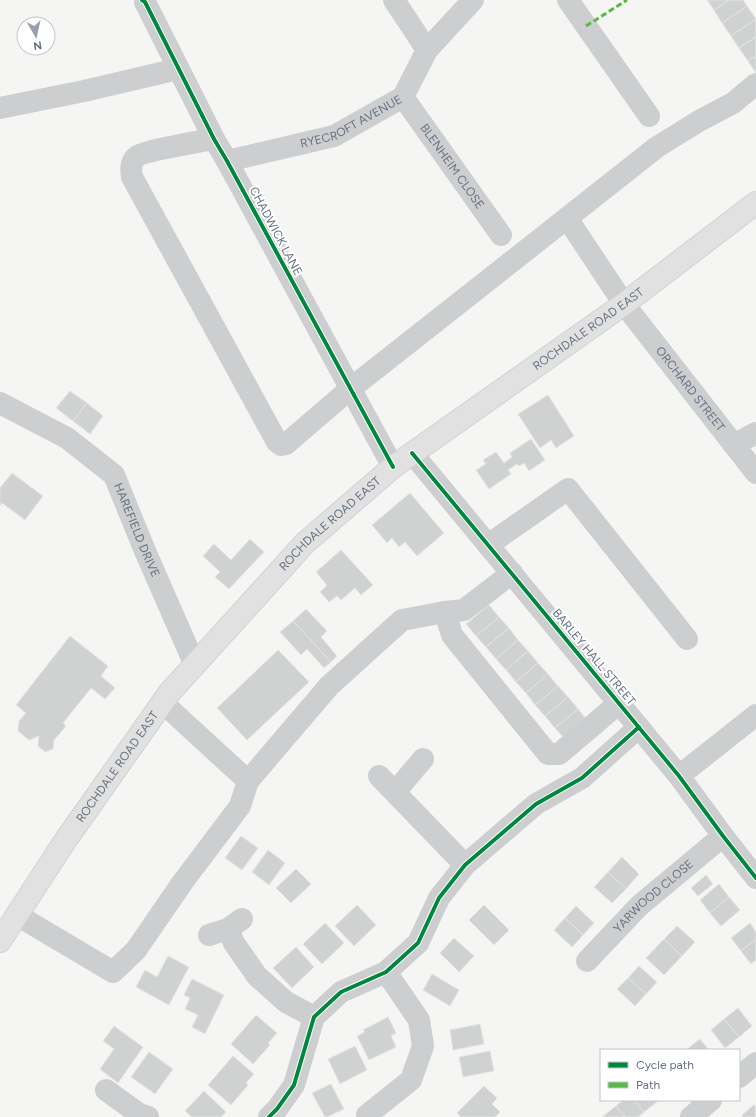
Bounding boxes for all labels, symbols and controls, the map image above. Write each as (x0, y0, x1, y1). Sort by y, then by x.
north arrow (16, 16, 56, 56)
text: N (32, 38, 43, 52)
street label: RYECROFT AVENUE (299, 92, 404, 151)
street label: BLENHEIM CLOSE (417, 121, 487, 212)
street label: CHADWICK LANE (247, 184, 305, 278)
street label: ROCHDALE ROAD EAST (530, 284, 647, 373)
street label: ORCHARD STREET (653, 344, 728, 434)
street label: ROCHDALE ROAD EAST (276, 474, 384, 574)
street label: HAREFIELD DRIVE (111, 481, 163, 579)
street label: BARLEY HALL STREET (550, 606, 639, 708)
street label: ROCHDALE ROAD EAST (73, 708, 161, 825)
street label: YARWOOD CLOSE (611, 857, 696, 936)
legend (600, 1049, 740, 1101)
text: Cycle path (636, 1058, 694, 1072)
text: Path (636, 1078, 660, 1092)

